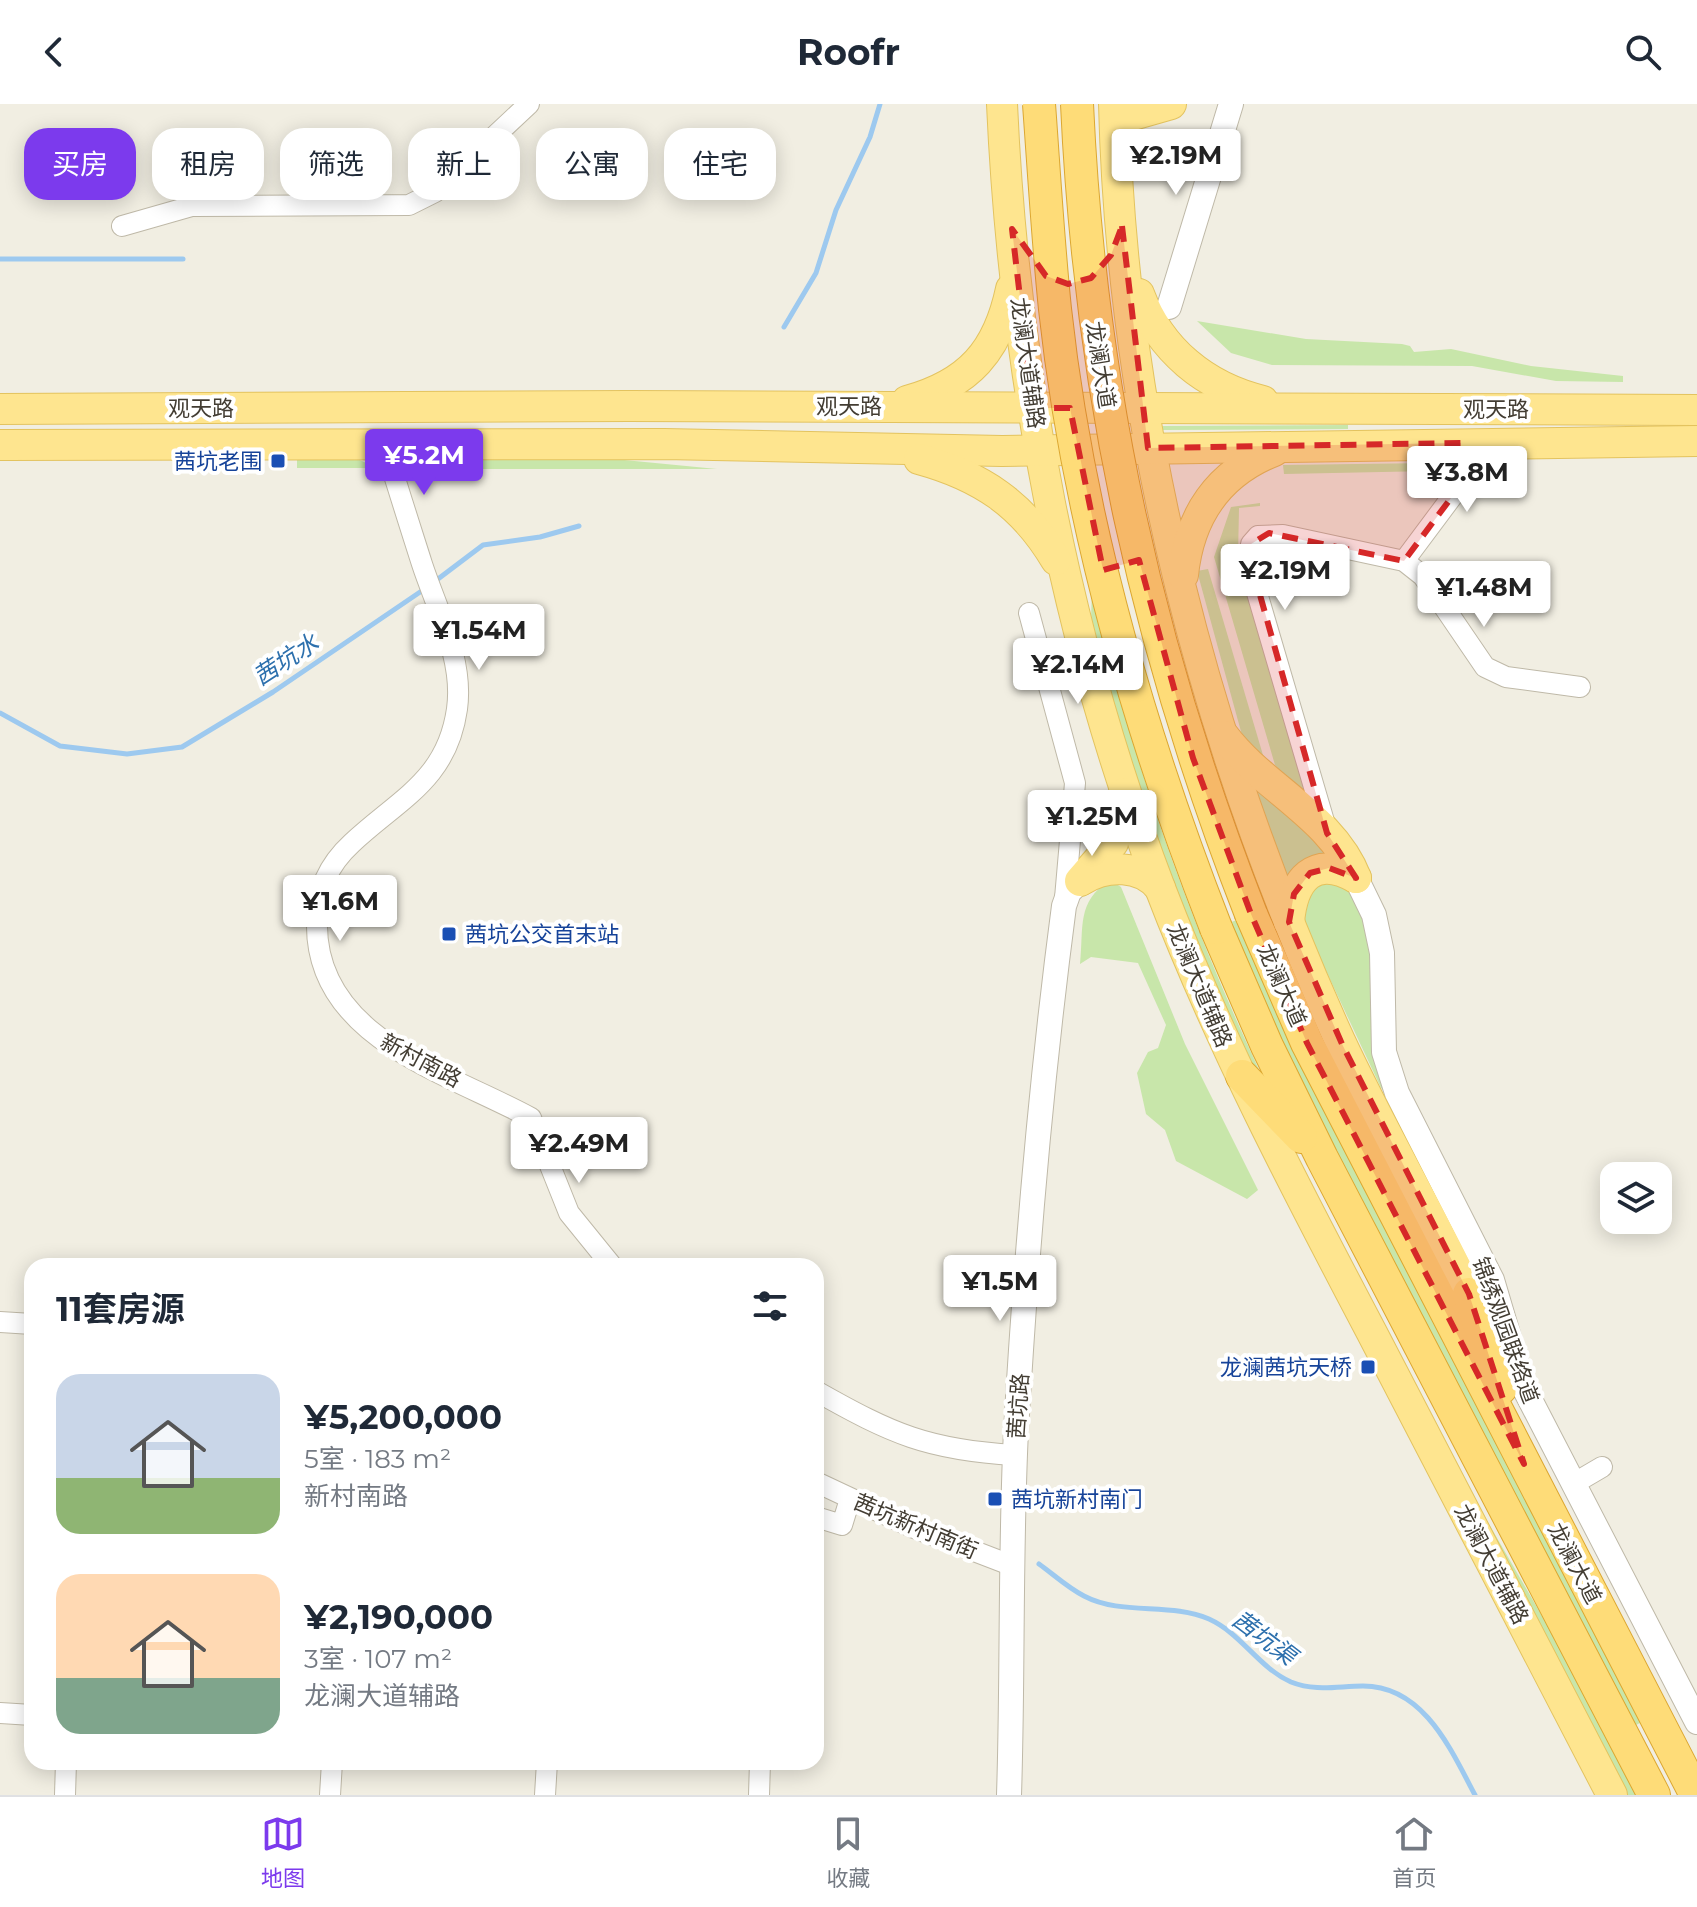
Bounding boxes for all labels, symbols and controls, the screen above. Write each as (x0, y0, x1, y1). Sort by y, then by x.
icon: back (32, 30, 76, 74)
text: Roofr (797, 30, 900, 74)
icon: search (1621, 30, 1665, 74)
chip: 买房 (24, 128, 136, 200)
chip: 租房 (152, 128, 264, 200)
chip: 筛选 (280, 128, 392, 200)
chip: 新上 (408, 128, 520, 200)
chip: 公寓 (536, 128, 648, 200)
chip: 住宅 (664, 128, 776, 200)
pin: ¥2.19M (1111, 129, 1241, 197)
text: ¥2.19M (1130, 139, 1222, 171)
street label: 龙澜大道辅路 (1005, 296, 1050, 430)
street label: 龙澜大道 (1080, 320, 1121, 411)
street label: 观天路 (816, 393, 882, 420)
street label: 观天路 (168, 395, 234, 422)
street label: 观天路 (1463, 396, 1529, 423)
pin: ¥5.2M (368, 429, 480, 497)
text: ¥5.2M (383, 439, 465, 471)
pin: ¥3.8M (1411, 446, 1523, 514)
place label: 茜坑老围 (174, 448, 262, 475)
marker: 茜坑老围 (269, 452, 287, 470)
text: ¥3.8M (1425, 456, 1509, 488)
pin: ¥2.19M (1220, 544, 1350, 612)
text: ¥2.19M (1239, 554, 1331, 586)
pin: ¥1.48M (1419, 561, 1549, 629)
text: ¥1.48M (1435, 571, 1533, 603)
pin: ¥1.54M (414, 604, 544, 672)
text: ¥1.54M (431, 614, 527, 646)
water label: 茜坑水 (248, 627, 325, 691)
pin: ¥2.14M (1013, 638, 1143, 706)
text: ¥2.14M (1031, 648, 1125, 680)
pin: ¥1.25M (1027, 790, 1157, 858)
text: ¥1.25M (1046, 800, 1138, 832)
pin: ¥1.6M (284, 875, 396, 943)
text: ¥1.6M (301, 885, 379, 917)
street label: 龙澜大道辅路 (1161, 919, 1238, 1051)
place label: 茜坑公交首末站 (465, 921, 619, 948)
marker: 茜坑公交首末站 (440, 925, 458, 943)
street label: 龙澜大道 (1251, 940, 1312, 1031)
street label: 新村南路 (376, 1028, 466, 1093)
pin: ¥2.49M (514, 1117, 644, 1185)
text: ¥2.49M (529, 1127, 629, 1159)
map controls (1600, 1162, 1672, 1234)
button: layers (1600, 1162, 1672, 1234)
street label: 锦绣观园联络道 (1467, 1253, 1545, 1407)
pin: ¥1.5M (944, 1255, 1056, 1323)
text: ¥1.5M (961, 1265, 1039, 1297)
icon: filters (748, 1284, 792, 1328)
text: 11套房源 (56, 1288, 185, 1330)
place label: 龙澜茜坑天桥 (1220, 1354, 1352, 1381)
marker: 龙澜茜坑天桥 (1359, 1358, 1377, 1376)
street label: 茜坑路 (1003, 1372, 1034, 1440)
text: ¥5,200,000 (304, 1396, 502, 1438)
icon: home (120, 1406, 216, 1502)
text: 5室 · 183 m² (304, 1443, 451, 1475)
text: 新村南路 (304, 1480, 408, 1512)
place label: 茜坑新村南门 (1011, 1486, 1143, 1513)
street label: 茜坑新村南街 (850, 1488, 982, 1565)
marker: 茜坑新村南门 (986, 1490, 1004, 1508)
street label: 龙澜大道辅路 (1449, 1500, 1534, 1629)
street label: 龙澜大道 (1542, 1518, 1607, 1608)
text: ¥2,190,000 (304, 1596, 493, 1638)
water label: 茜坑渠 (1227, 1604, 1304, 1673)
icon: home (120, 1606, 216, 1702)
text: 3室 · 107 m² (304, 1643, 452, 1675)
text: 龙澜大道辅路 (304, 1680, 460, 1712)
tab: 地图 (261, 1812, 305, 1892)
tab: 收藏 (826, 1812, 870, 1892)
tab: 首页 (1392, 1812, 1436, 1892)

